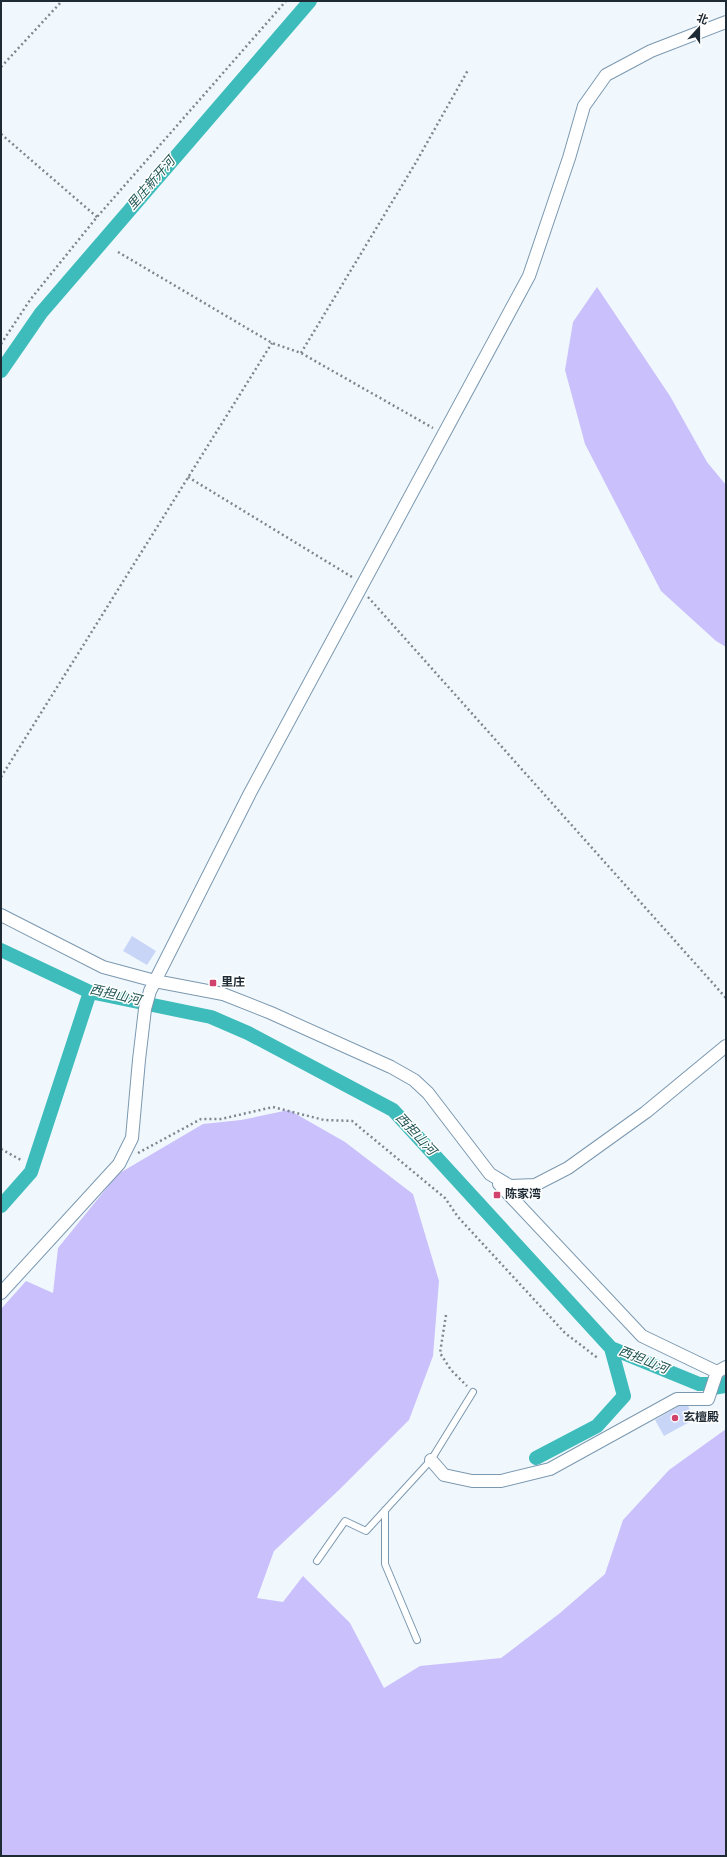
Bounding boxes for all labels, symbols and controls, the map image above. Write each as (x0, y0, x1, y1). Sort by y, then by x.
north arrow (679, 8, 719, 48)
text: 北 (695, 11, 710, 28)
water label: 里庄新开河 (124, 151, 181, 214)
place label: 里庄 (221, 975, 245, 991)
marker: 里庄 (208, 978, 218, 988)
water label: 西担山河 (88, 982, 145, 1010)
water label: 西担山河 (391, 1111, 441, 1162)
place label: 陈家湾 (505, 1187, 541, 1203)
marker: 陈家湾 (492, 1190, 502, 1200)
water label: 西担山河 (616, 1344, 673, 1379)
place label: 玄檀殿 (683, 1410, 719, 1426)
marker: 玄檀殿 (670, 1413, 680, 1423)

